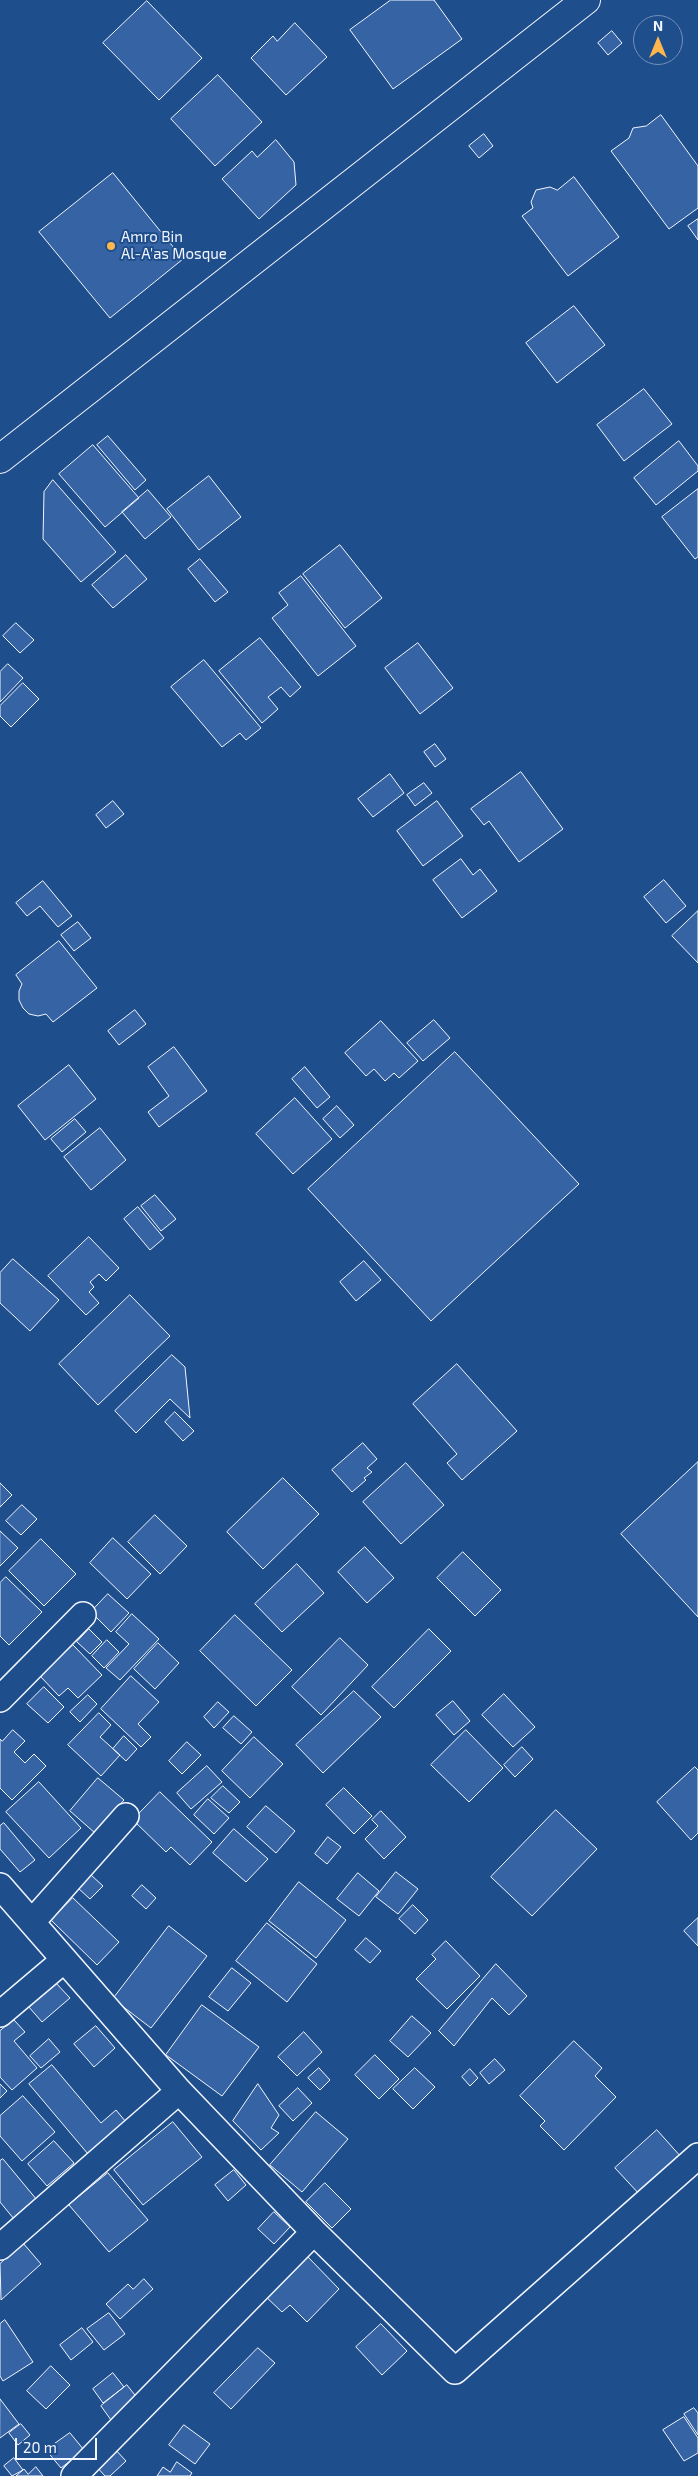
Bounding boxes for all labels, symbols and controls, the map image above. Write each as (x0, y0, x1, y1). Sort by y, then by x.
north arrow (633, 15, 683, 65)
text: N (653, 17, 663, 34)
place label: Amro Bin Al-A'as Mosque (121, 228, 227, 263)
marker: Amro Bin Al-A'as Mosque (105, 240, 117, 252)
scale bar (18, 2428, 100, 2460)
text: 20 m (23, 2438, 57, 2456)

